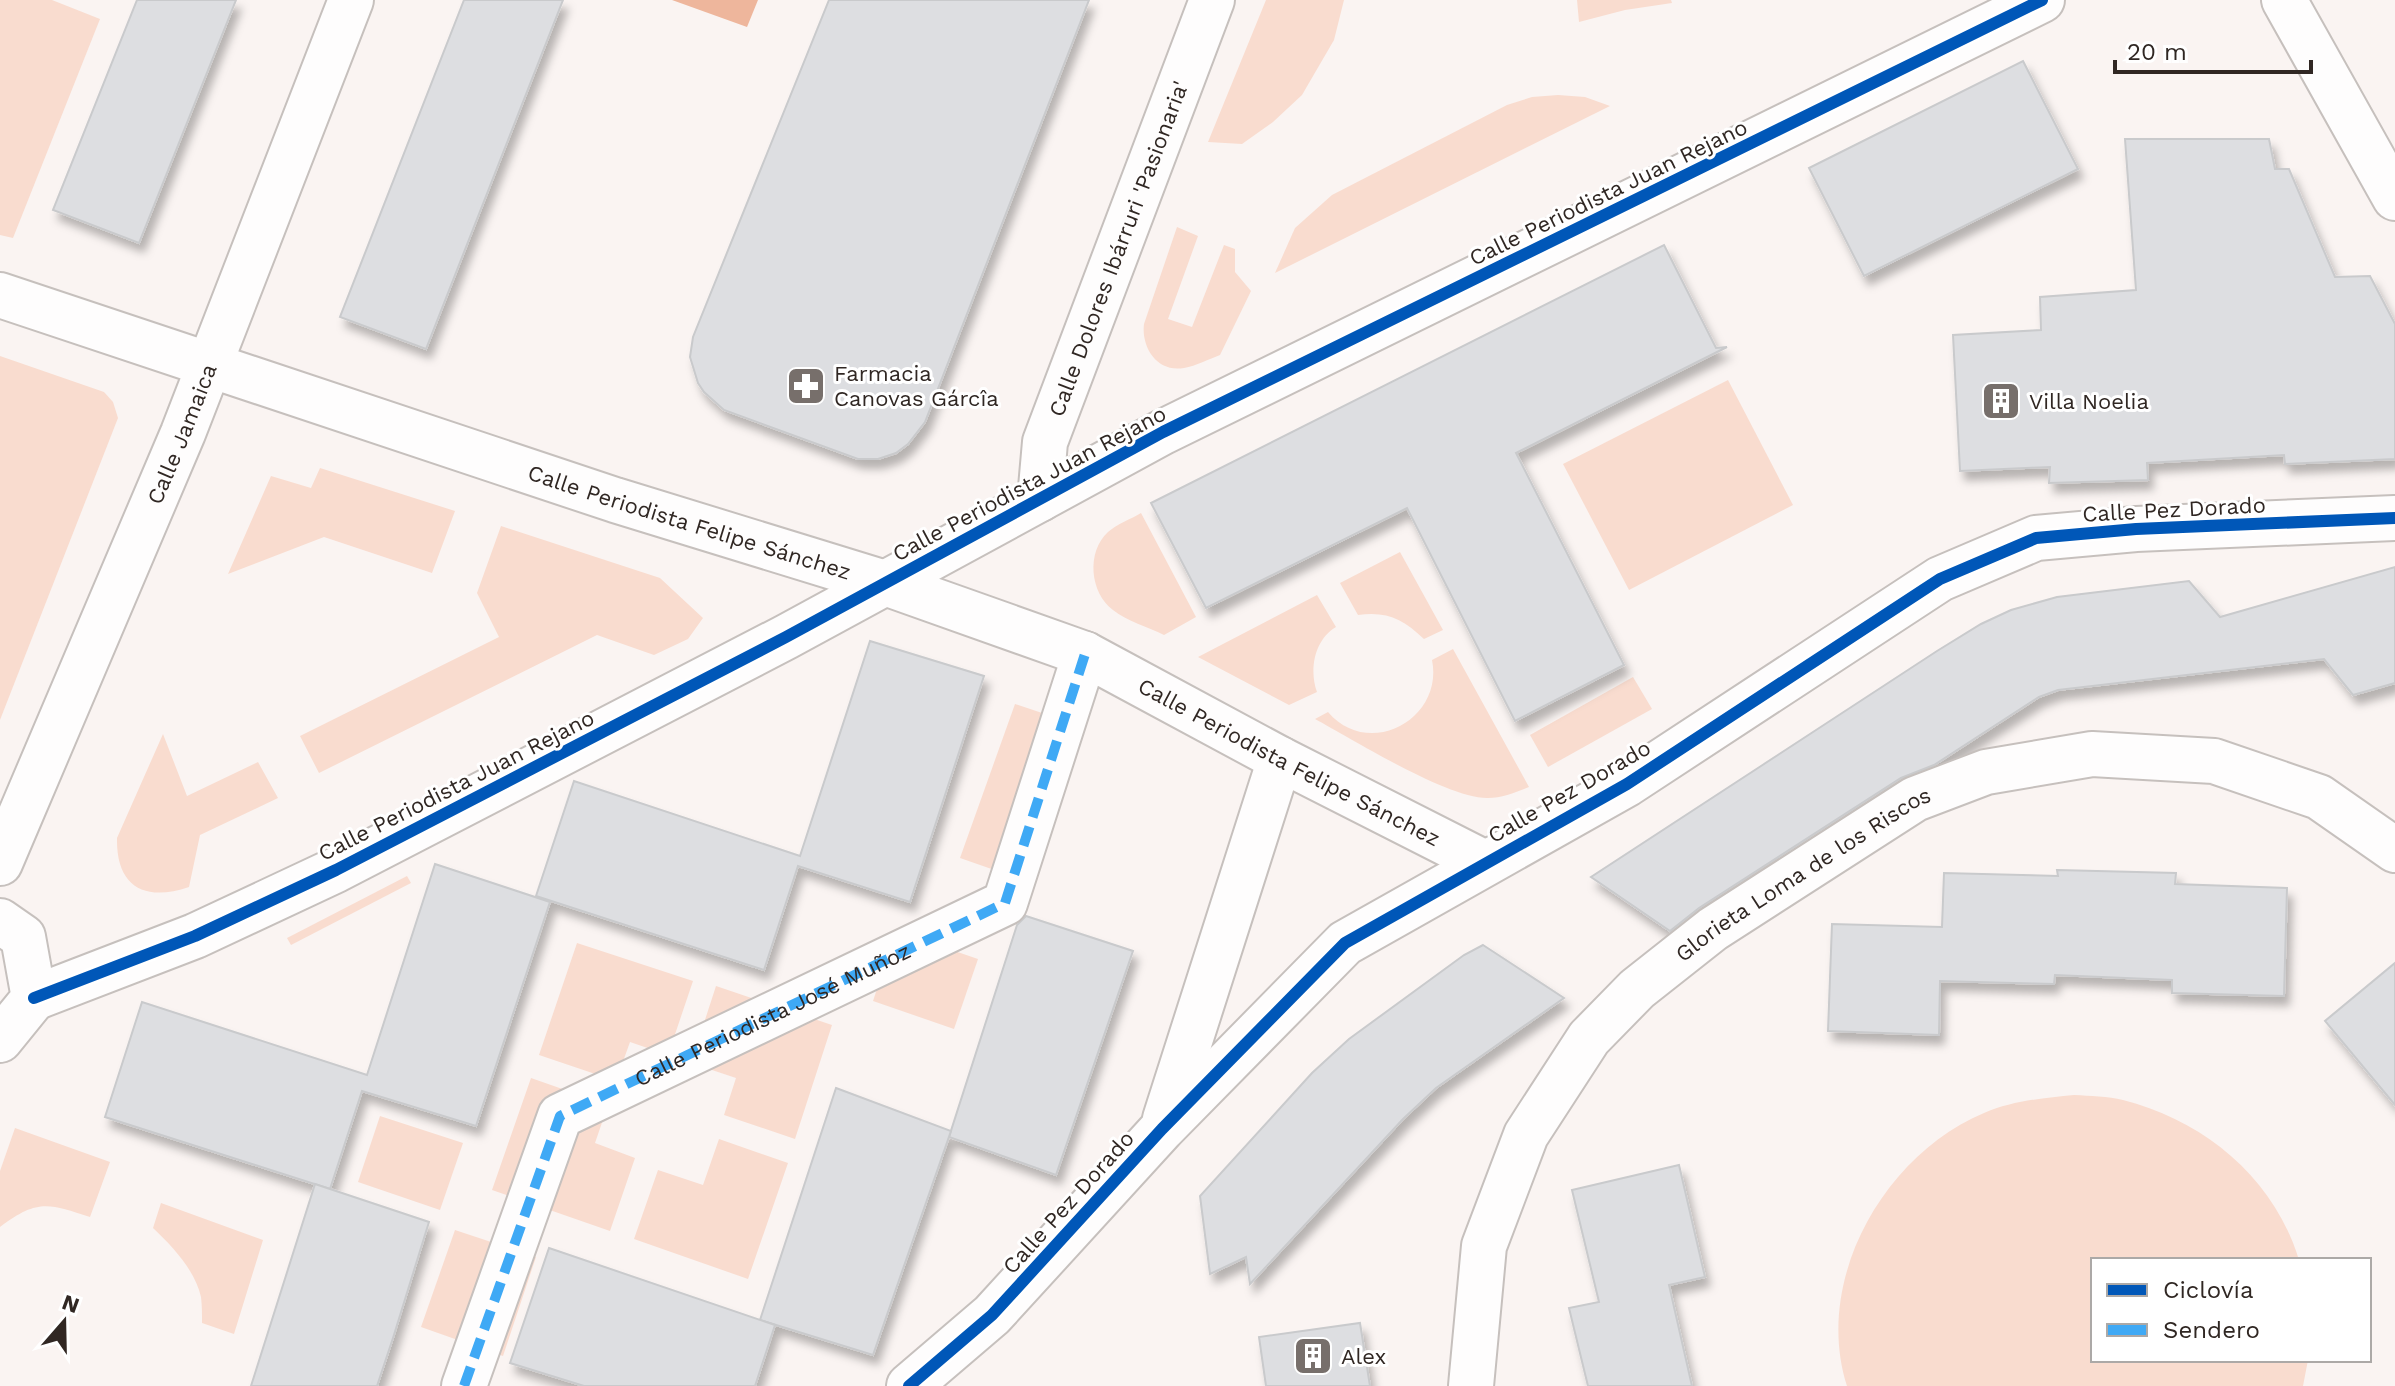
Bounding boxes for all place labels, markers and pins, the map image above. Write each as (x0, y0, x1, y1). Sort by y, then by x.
place label: Farmacia Canovas Gárcîa (834, 361, 999, 411)
pharmacy icon: Farmacia Canovas Gárcîa (785, 365, 827, 407)
building icon: Villa Noelia (1980, 380, 2022, 422)
place label: Villa Noelia (2029, 389, 2149, 414)
building icon: Alex (1292, 1335, 1334, 1377)
place label: Alex (1341, 1344, 1386, 1369)

